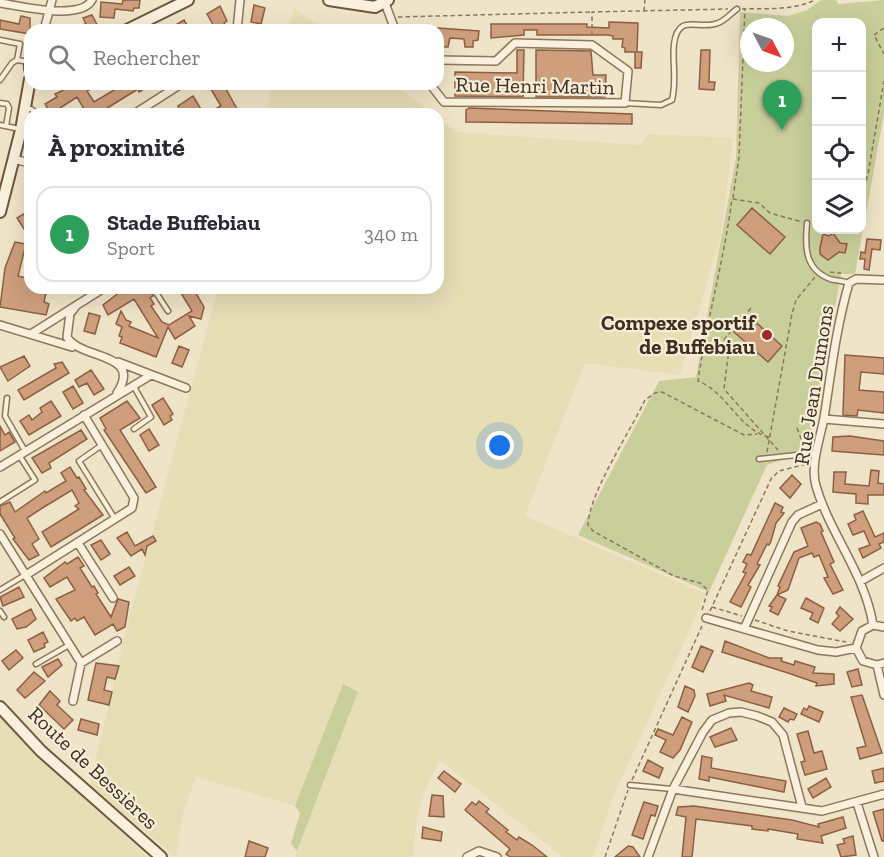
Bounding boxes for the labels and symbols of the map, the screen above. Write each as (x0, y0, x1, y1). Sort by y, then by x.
north arrow (740, 18, 794, 72)
street label: Rue Henri Martin (455, 72, 615, 99)
pin: 1 (762, 80, 802, 130)
street label: Rue Jean Dumons (789, 303, 838, 467)
place label: Compexe sportif de Buffebiau (601, 310, 757, 359)
marker: Compexe sportif de Buffebiau (760, 328, 774, 342)
your location (485, 431, 514, 460)
street label: Route de Bessières (23, 701, 163, 834)

